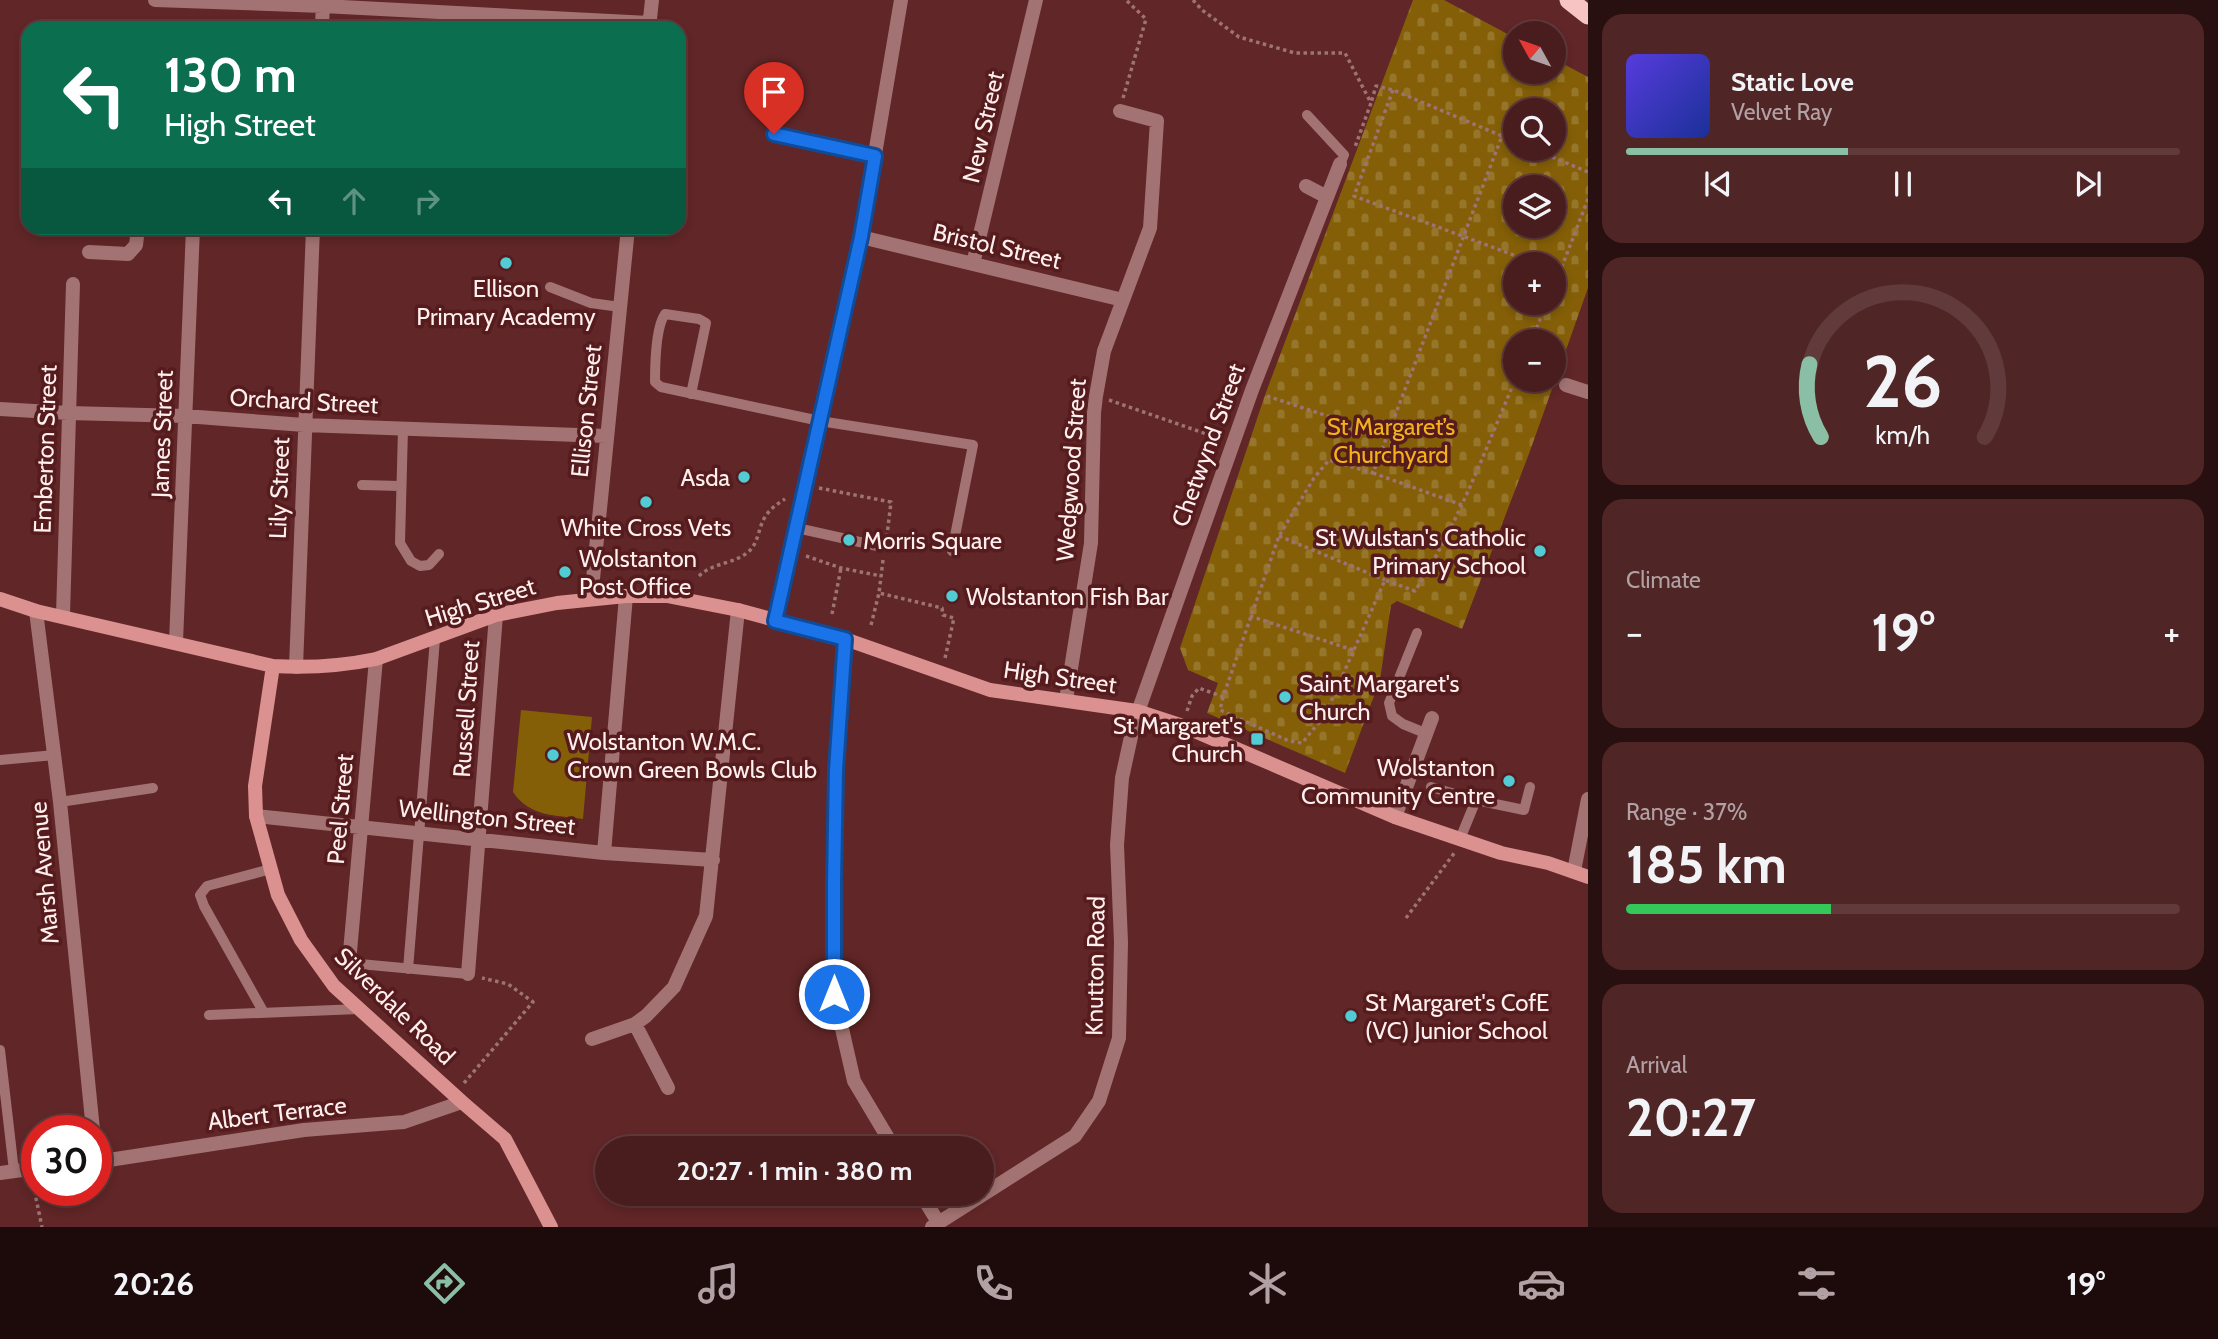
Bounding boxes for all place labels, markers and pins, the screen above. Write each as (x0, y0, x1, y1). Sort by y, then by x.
pin (744, 62, 804, 134)
marker: Ellison Primary Academy (498, 255, 514, 271)
place label: Ellison Primary Academy (416, 274, 596, 331)
place label: Asda (680, 463, 730, 492)
marker: Asda (736, 469, 752, 485)
marker: White Cross Vets (638, 494, 654, 510)
place label: White Cross Vets (561, 513, 731, 542)
place label: St Wulstan's Catholic Primary School (1315, 523, 1526, 580)
place label: Morris Square (863, 526, 1002, 555)
marker: Morris Square (841, 532, 857, 548)
marker: St Wulstan's Catholic Primary School (1532, 543, 1548, 559)
place label: Wolstanton Post Office (579, 544, 697, 601)
marker: Wolstanton Post Office (557, 564, 573, 580)
place label: Wolstanton Fish Bar (966, 582, 1169, 611)
marker: Wolstanton Fish Bar (944, 588, 960, 604)
place label: Saint Margaret's Church (1299, 669, 1460, 726)
marker: Saint Margaret's Church (1277, 689, 1293, 705)
place label: St Margaret's Church (1113, 711, 1243, 768)
place label: Wolstanton W.M.C. Crown Green Bowls Club (567, 727, 817, 784)
marker: St Margaret's Church (1249, 731, 1265, 747)
marker: Wolstanton W.M.C. Crown Green Bowls Club (545, 747, 561, 763)
place label: Wolstanton Community Centre (1301, 753, 1495, 810)
marker: Wolstanton Community Centre (1501, 773, 1517, 789)
place label: St Margaret's CofE (VC) Junior School (1365, 988, 1549, 1045)
marker: St Margaret's CofE (VC) Junior School (1343, 1008, 1359, 1024)

